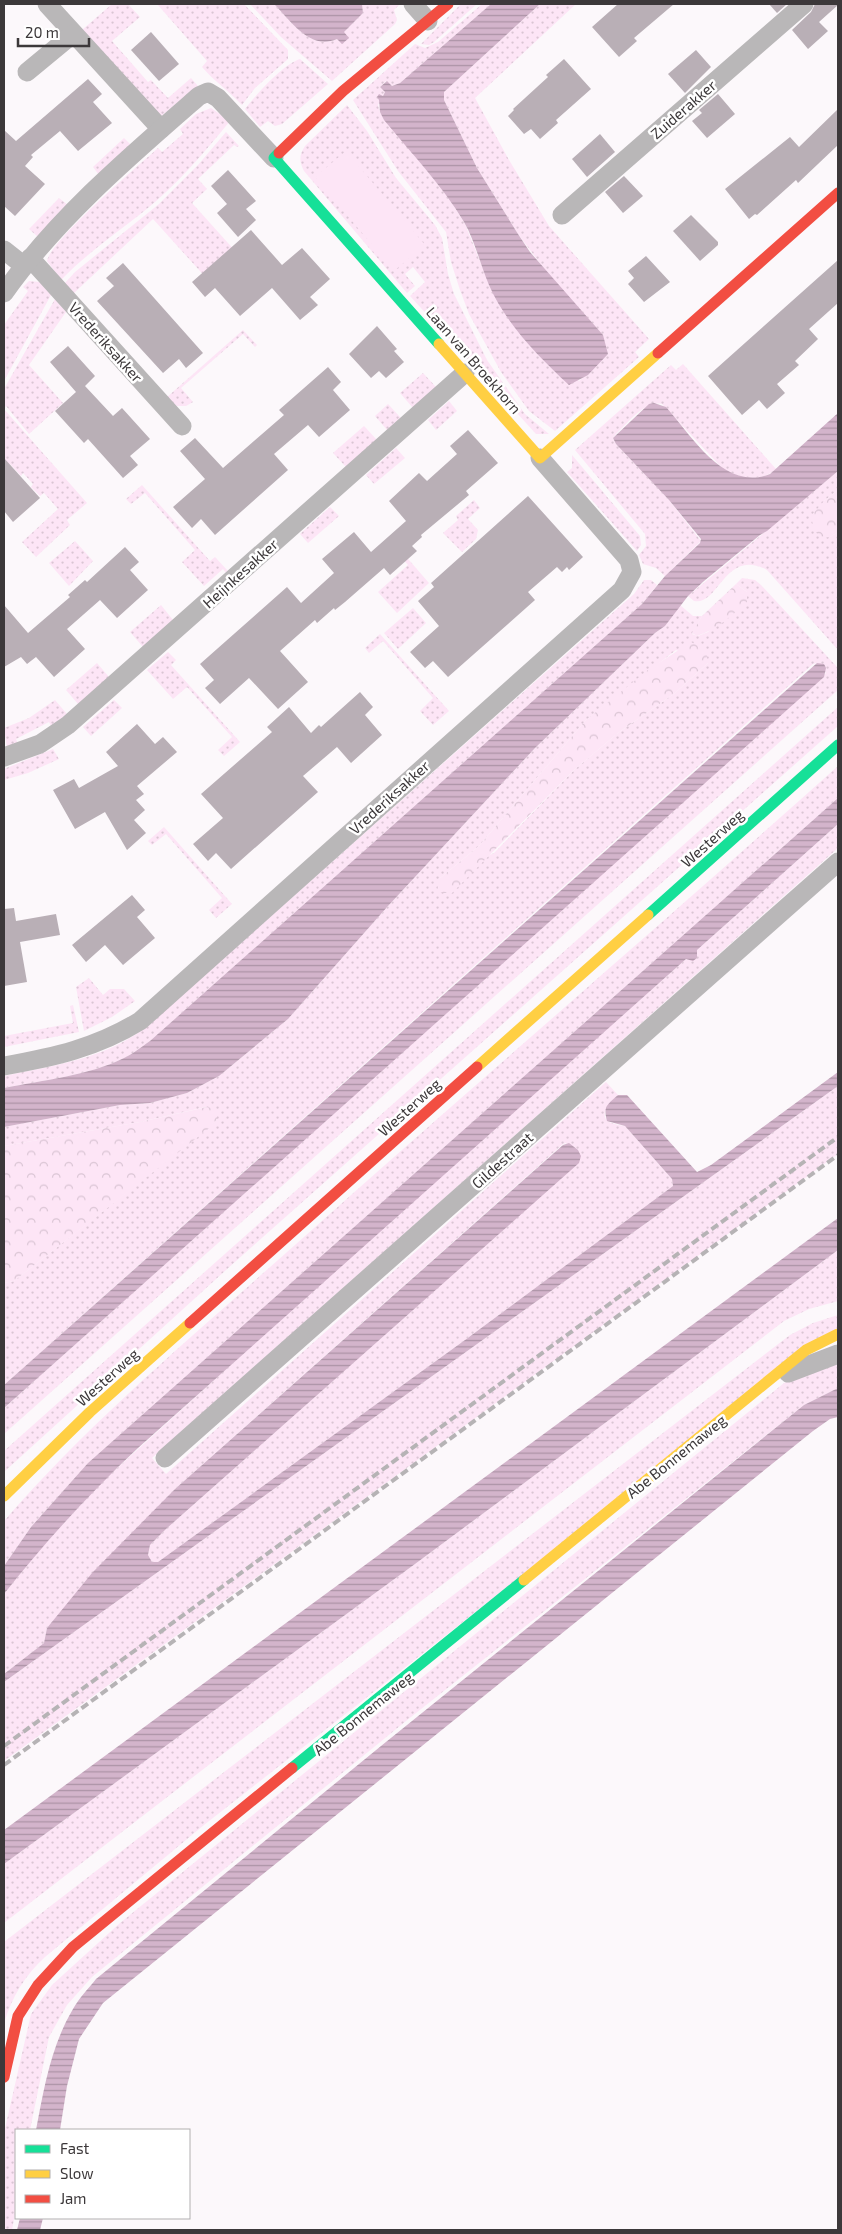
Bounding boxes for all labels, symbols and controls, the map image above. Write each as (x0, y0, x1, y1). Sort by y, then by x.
scale bar (18, 15, 89, 47)
text: 20 m (25, 23, 59, 41)
street label: Zuiderakker (647, 76, 719, 142)
street label: Vrederiksakker (65, 298, 147, 386)
street label: Laan van Broekhorn (423, 303, 525, 417)
street label: Heijnkesakker (199, 535, 282, 612)
street label: Vrederiksakker (345, 756, 433, 838)
street label: Westerweg (677, 805, 748, 871)
street label: Westerweg (374, 1074, 445, 1140)
street label: Gildestraat (468, 1128, 536, 1192)
street label: Westerweg (72, 1344, 143, 1410)
street label: Abe Bonnemaweg (623, 1410, 730, 1502)
street label: Abe Bonnemaweg (310, 1667, 417, 1759)
legend (15, 2129, 190, 2219)
text: Fast (60, 2139, 90, 2157)
text: Slow (60, 2164, 94, 2182)
text: Jam (60, 2189, 86, 2207)

